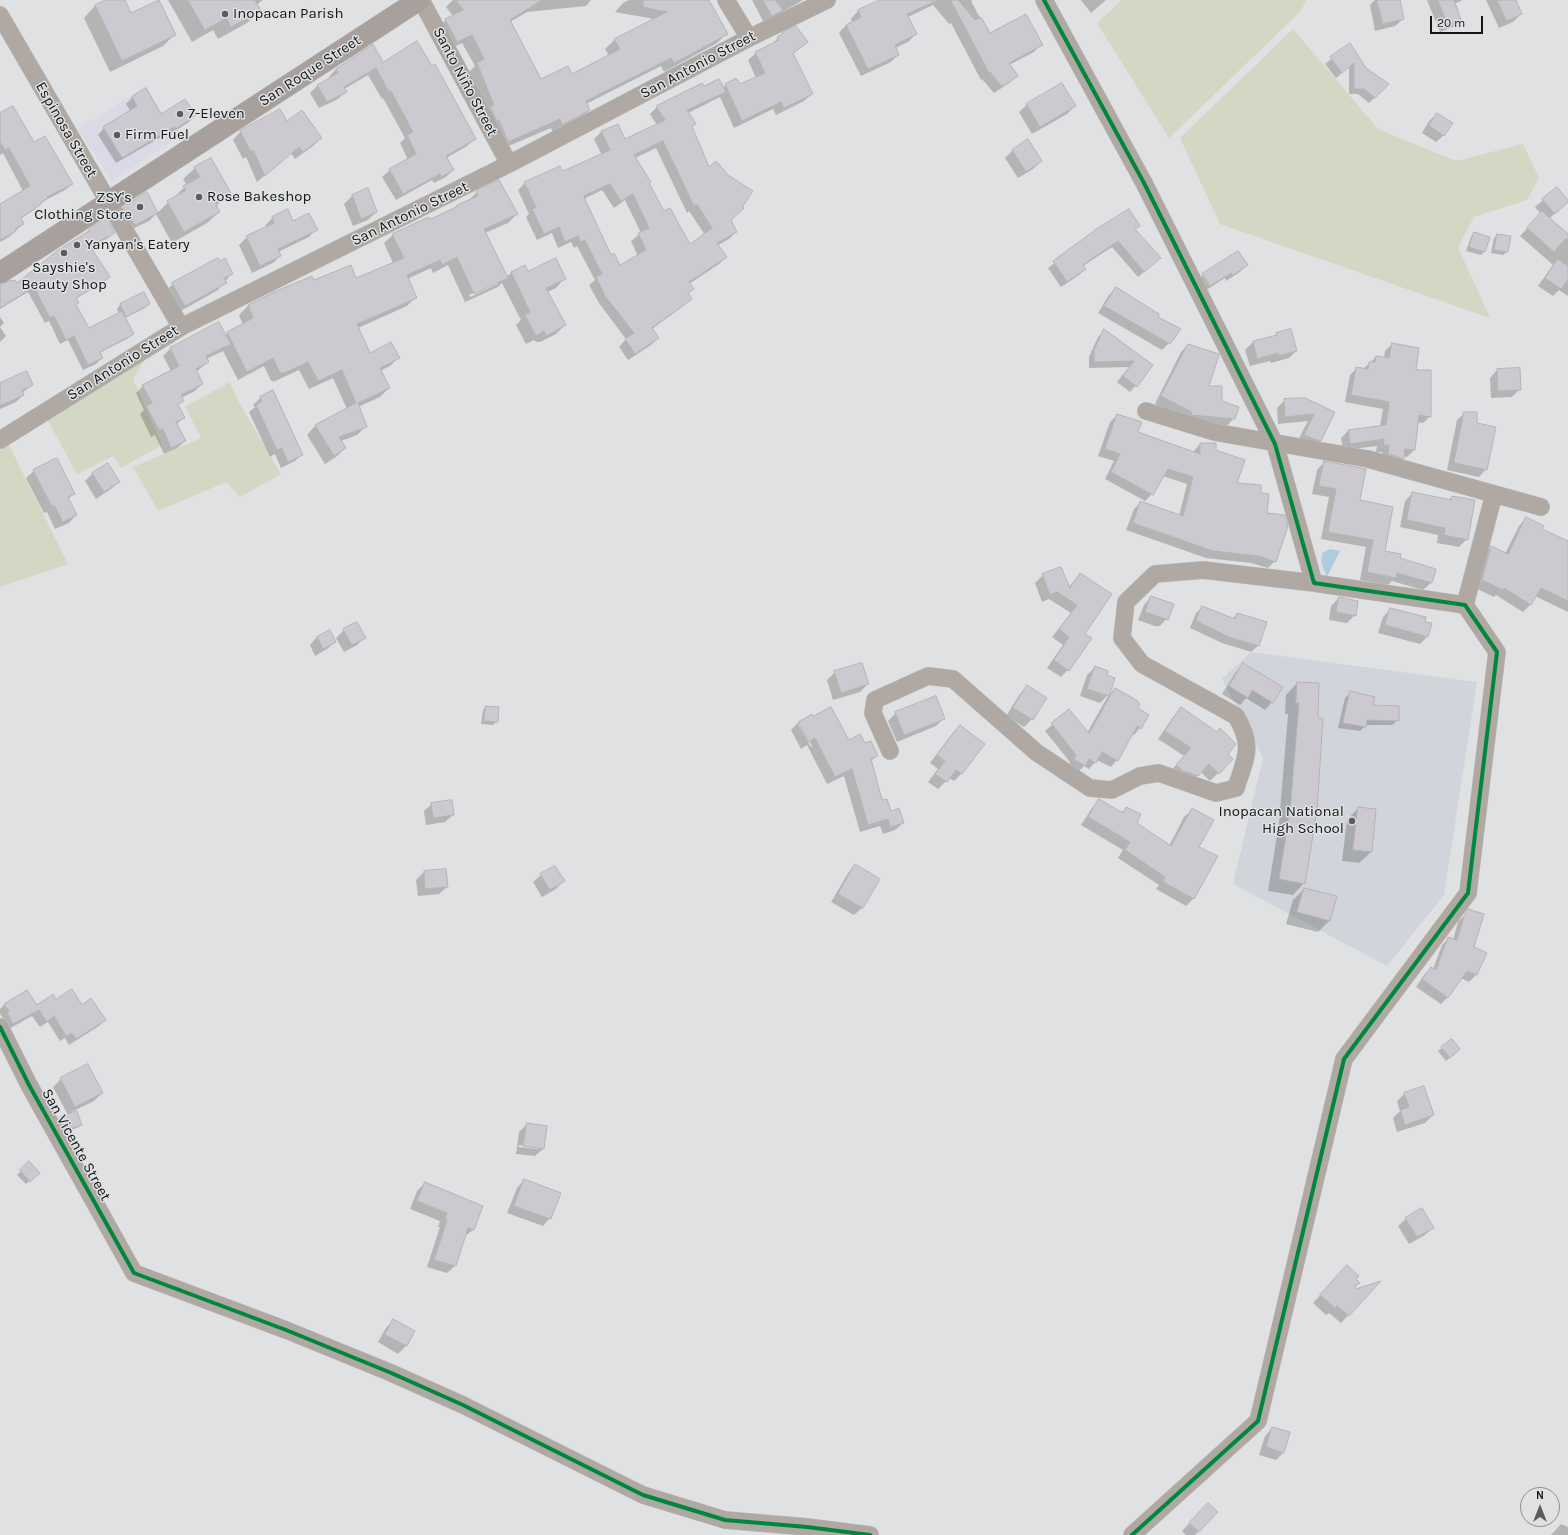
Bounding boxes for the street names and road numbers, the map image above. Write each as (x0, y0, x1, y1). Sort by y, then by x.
street label: Santo Niño Street (429, 25, 501, 139)
street label: San Antonio Street (637, 27, 759, 103)
street label: San Roque Street (256, 31, 364, 111)
street label: Espinosa Street (31, 79, 101, 181)
street label: San Antonio Street (349, 178, 471, 250)
street label: San Antonio Street (64, 321, 182, 405)
street label: San Vicente Street (38, 1086, 114, 1204)

